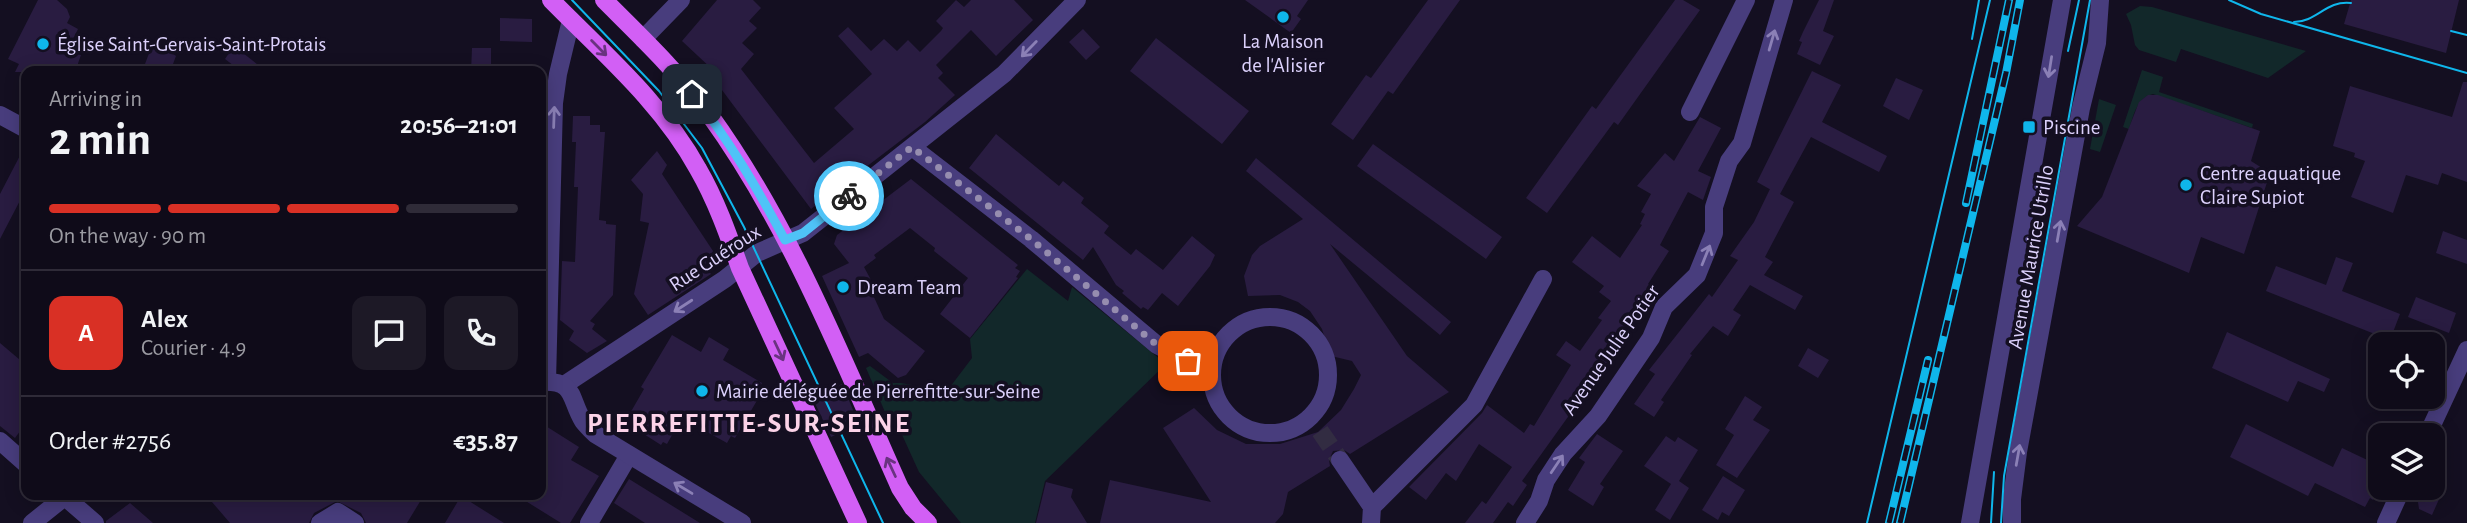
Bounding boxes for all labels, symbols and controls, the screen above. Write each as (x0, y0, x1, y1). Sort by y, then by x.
marker: La Maison de l'Alisier (1275, 9, 1291, 25)
one-way arrow (1767, 29, 1780, 51)
place label: La Maison de l'Alisier (1241, 31, 1325, 76)
place label: Église Saint-Gervais-Saint-Protais (57, 32, 326, 55)
marker: Église Saint-Gervais-Saint-Protais (35, 36, 51, 52)
one-way arrow (591, 40, 608, 57)
one-way arrow (1020, 40, 1037, 57)
one-way arrow (2043, 55, 2056, 78)
pin (662, 64, 722, 124)
icon: home (673, 75, 711, 113)
text: Arriving in (49, 88, 142, 111)
one-way arrow (547, 106, 561, 129)
text: 20:56–21:01 (400, 112, 518, 138)
text: 2 min (49, 117, 151, 163)
place label: Piscine (2043, 117, 2100, 138)
marker: Piscine (2021, 119, 2037, 135)
courier (814, 161, 884, 231)
street label: Avenue Maurice Utrillo (2004, 163, 2058, 351)
place label: Centre aquatique Claire Supiot (2200, 163, 2341, 208)
icon: bike (830, 177, 868, 215)
marker: Centre aquatique Claire Supiot (2178, 177, 2194, 193)
street label: Rue Guéroux (665, 221, 765, 295)
one-way arrow (2053, 221, 2066, 243)
text: On the way · 90 m (49, 225, 206, 248)
one-way arrow (1700, 244, 1713, 266)
place label: Dream Team (857, 277, 962, 298)
marker: Dream Team (835, 279, 851, 295)
street label: Avenue Julie Potier (1558, 281, 1664, 419)
button: chat (352, 296, 426, 370)
button: phone (444, 296, 518, 370)
one-way arrow (674, 299, 694, 313)
text: Alex (141, 306, 188, 332)
text: A (78, 320, 94, 346)
pin (1158, 331, 1218, 391)
map controls (2368, 332, 2445, 500)
button: locate (2368, 332, 2445, 409)
text: Courier · 4.9 (141, 337, 246, 360)
one-way arrow (772, 340, 786, 361)
icon: bag (1169, 342, 1207, 380)
place label: Mairie déléguée de Pierrefitte-sur-Seine (716, 381, 1041, 402)
marker: Mairie déléguée de Pierrefitte-sur-Seine (694, 383, 710, 399)
district label: PIERREFITTE-SUR-SEINE (587, 410, 911, 438)
button: layers (2368, 423, 2445, 500)
text: Order #2756 (49, 428, 171, 454)
text: €35.87 (453, 428, 518, 454)
one-way arrow (2012, 444, 2025, 467)
one-way arrow (1550, 454, 1564, 474)
one-way arrow (884, 456, 897, 478)
one-way arrow (674, 481, 694, 495)

